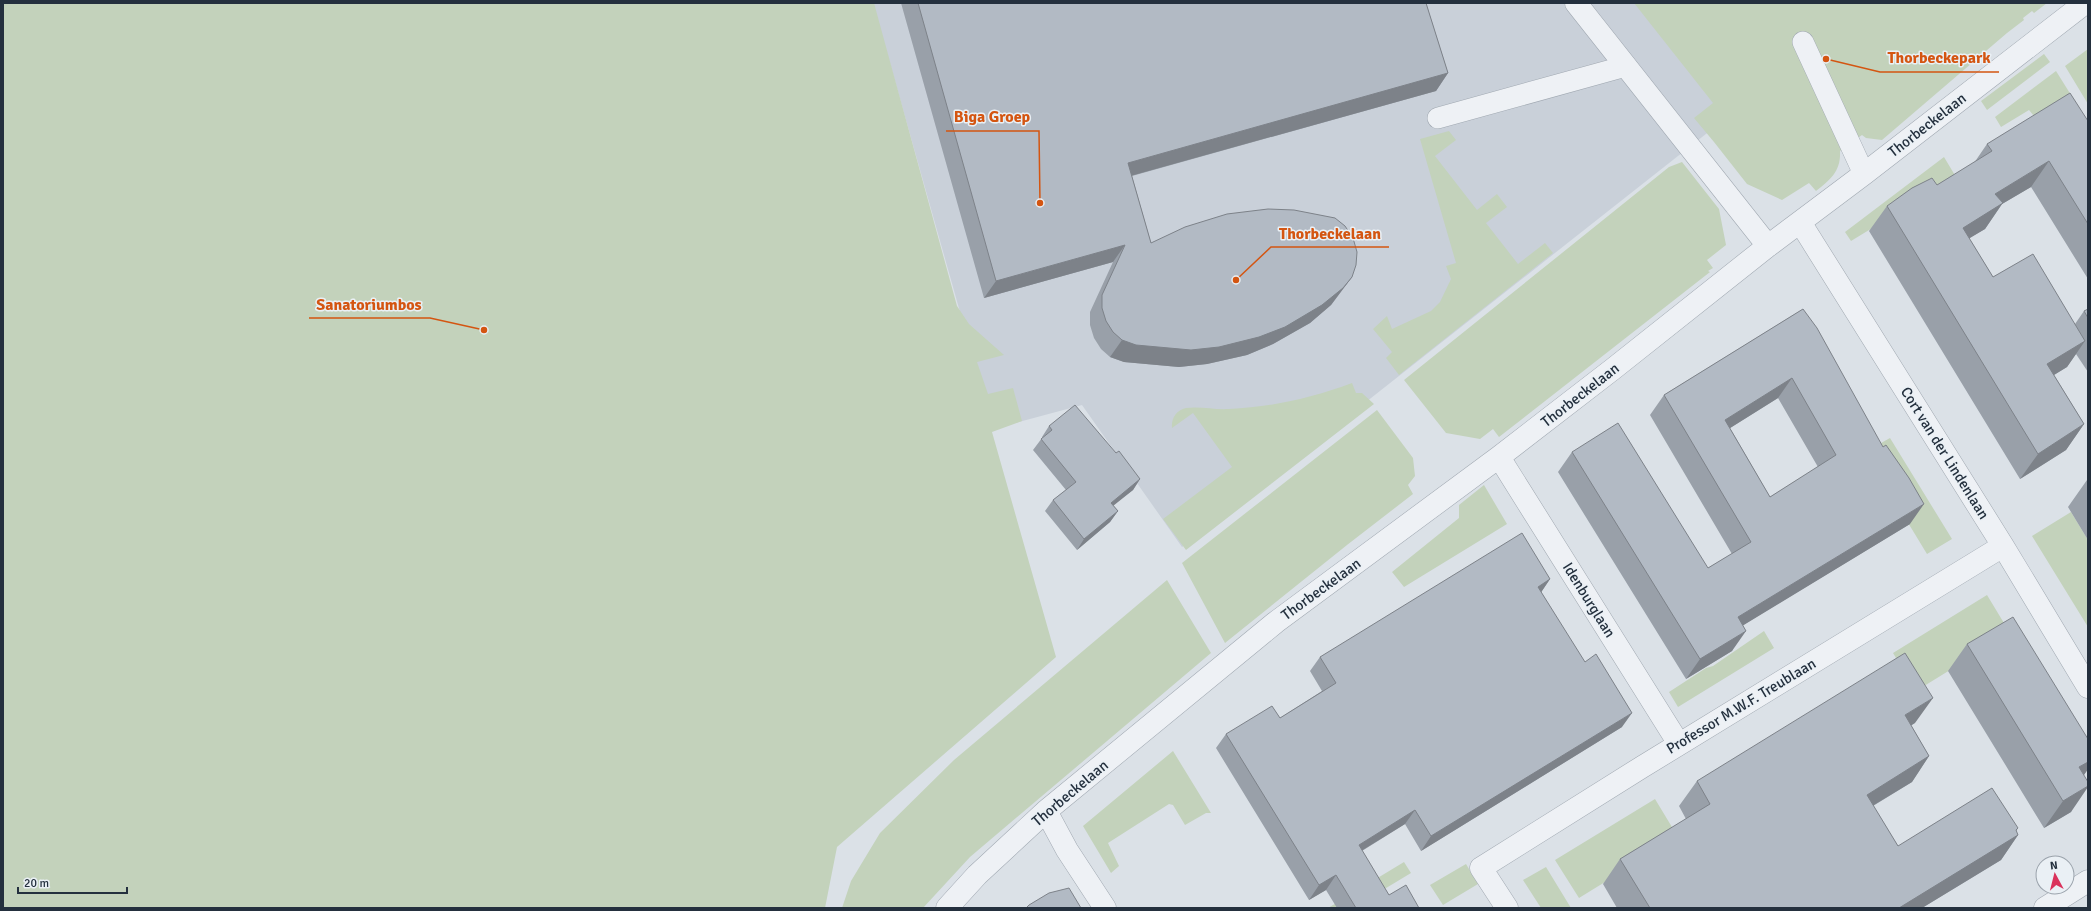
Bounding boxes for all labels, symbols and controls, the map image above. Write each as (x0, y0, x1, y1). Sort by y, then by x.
callout: Thorbeckepark (1880, 44, 1999, 72)
text: Thorbeckepark (1887, 48, 1991, 68)
street label: Thorbeckelaan (1884, 89, 1970, 161)
callout: Biga Groep (946, 103, 1039, 131)
text: Biga Groep (954, 107, 1031, 127)
callout: Thorbeckelaan (1271, 219, 1389, 247)
text: Thorbeckelaan (1279, 224, 1381, 244)
callout: Sanatoriumbos (309, 290, 430, 318)
text: Sanatoriumbos (316, 295, 422, 315)
street label: Thorbeckelaan (1537, 359, 1623, 431)
street label: Cort van der Lindenlaan (1897, 384, 1993, 522)
street label: Thorbeckelaan (1278, 554, 1364, 624)
street label: Idenburglaan (1559, 559, 1619, 641)
street label: Professor M.W.F. Treublaan (1663, 654, 1819, 758)
street label: Thorbeckelaan (1028, 756, 1112, 830)
north arrow (2035, 855, 2075, 895)
text: N (2049, 859, 2058, 872)
scale bar (18, 869, 127, 895)
text: 20 m (24, 876, 49, 891)

